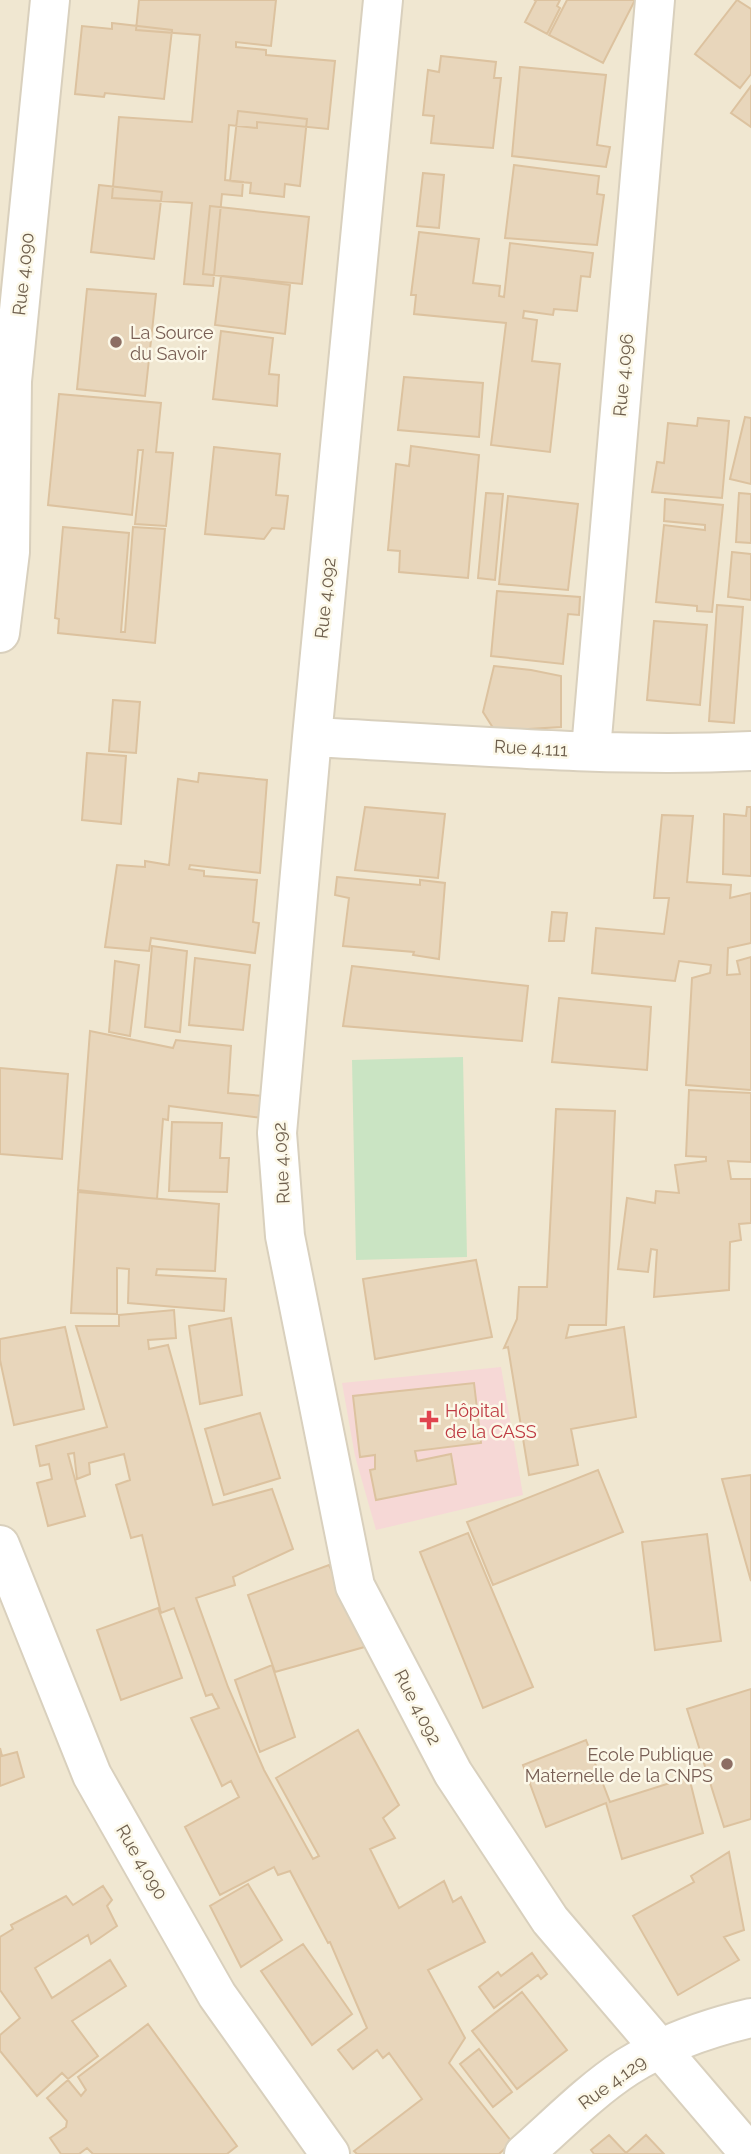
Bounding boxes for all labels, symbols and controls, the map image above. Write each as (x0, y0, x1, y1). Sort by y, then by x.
street label: Rue 4.090 (8, 231, 38, 317)
place label: La Source du Savoir (130, 322, 214, 364)
street label: Rue 4.096 (609, 333, 637, 417)
marker: La Source du Savoir (108, 334, 124, 350)
street label: Rue 4.092 (310, 556, 340, 640)
street label: Rue 4.111 (494, 736, 569, 760)
street label: Rue 4.092 (268, 1122, 294, 1204)
place label: Hôpital de la CASS (445, 1400, 537, 1442)
marker: Hôpital de la CASS (419, 1410, 439, 1430)
street label: Rue 4.092 (390, 1666, 446, 1748)
place label: Ecole Publique Maternelle de la CNPS (525, 1744, 713, 1786)
marker: Ecole Publique Maternelle de la CNPS (719, 1756, 735, 1772)
street label: Rue 4.090 (112, 1821, 172, 1903)
street label: Rue 4.129 (574, 2050, 650, 2114)

